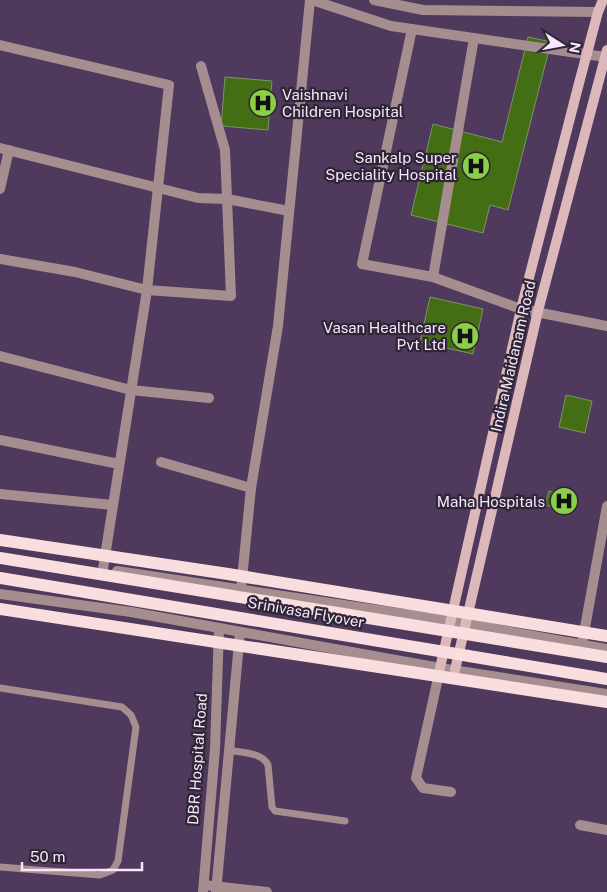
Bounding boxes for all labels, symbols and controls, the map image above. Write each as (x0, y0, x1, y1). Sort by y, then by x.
north arrow (537, 20, 587, 70)
text: N (566, 41, 584, 54)
place label: Vaishnavi Children Hospital (282, 86, 403, 120)
hospital icon: Vaishnavi Children Hospital (248, 88, 278, 118)
place label: Sankalp Super Speciality Hospital (325, 149, 457, 183)
hospital icon: Sankalp Super Speciality Hospital (461, 151, 491, 181)
street label: Indira Maidanam Road (487, 279, 539, 433)
place label: Vasan Healthcare Pvt Ltd (323, 319, 446, 353)
hospital icon: Vasan Healthcare Pvt Ltd (450, 321, 480, 351)
hospital icon: Maha Hospitals (549, 486, 579, 516)
place label: Maha Hospitals (437, 493, 545, 510)
street label: Srinivasa Flyover (246, 593, 366, 631)
street label: DBR Hospital Road (184, 692, 210, 826)
scale bar (22, 840, 142, 872)
text: 50 m (30, 848, 65, 865)

